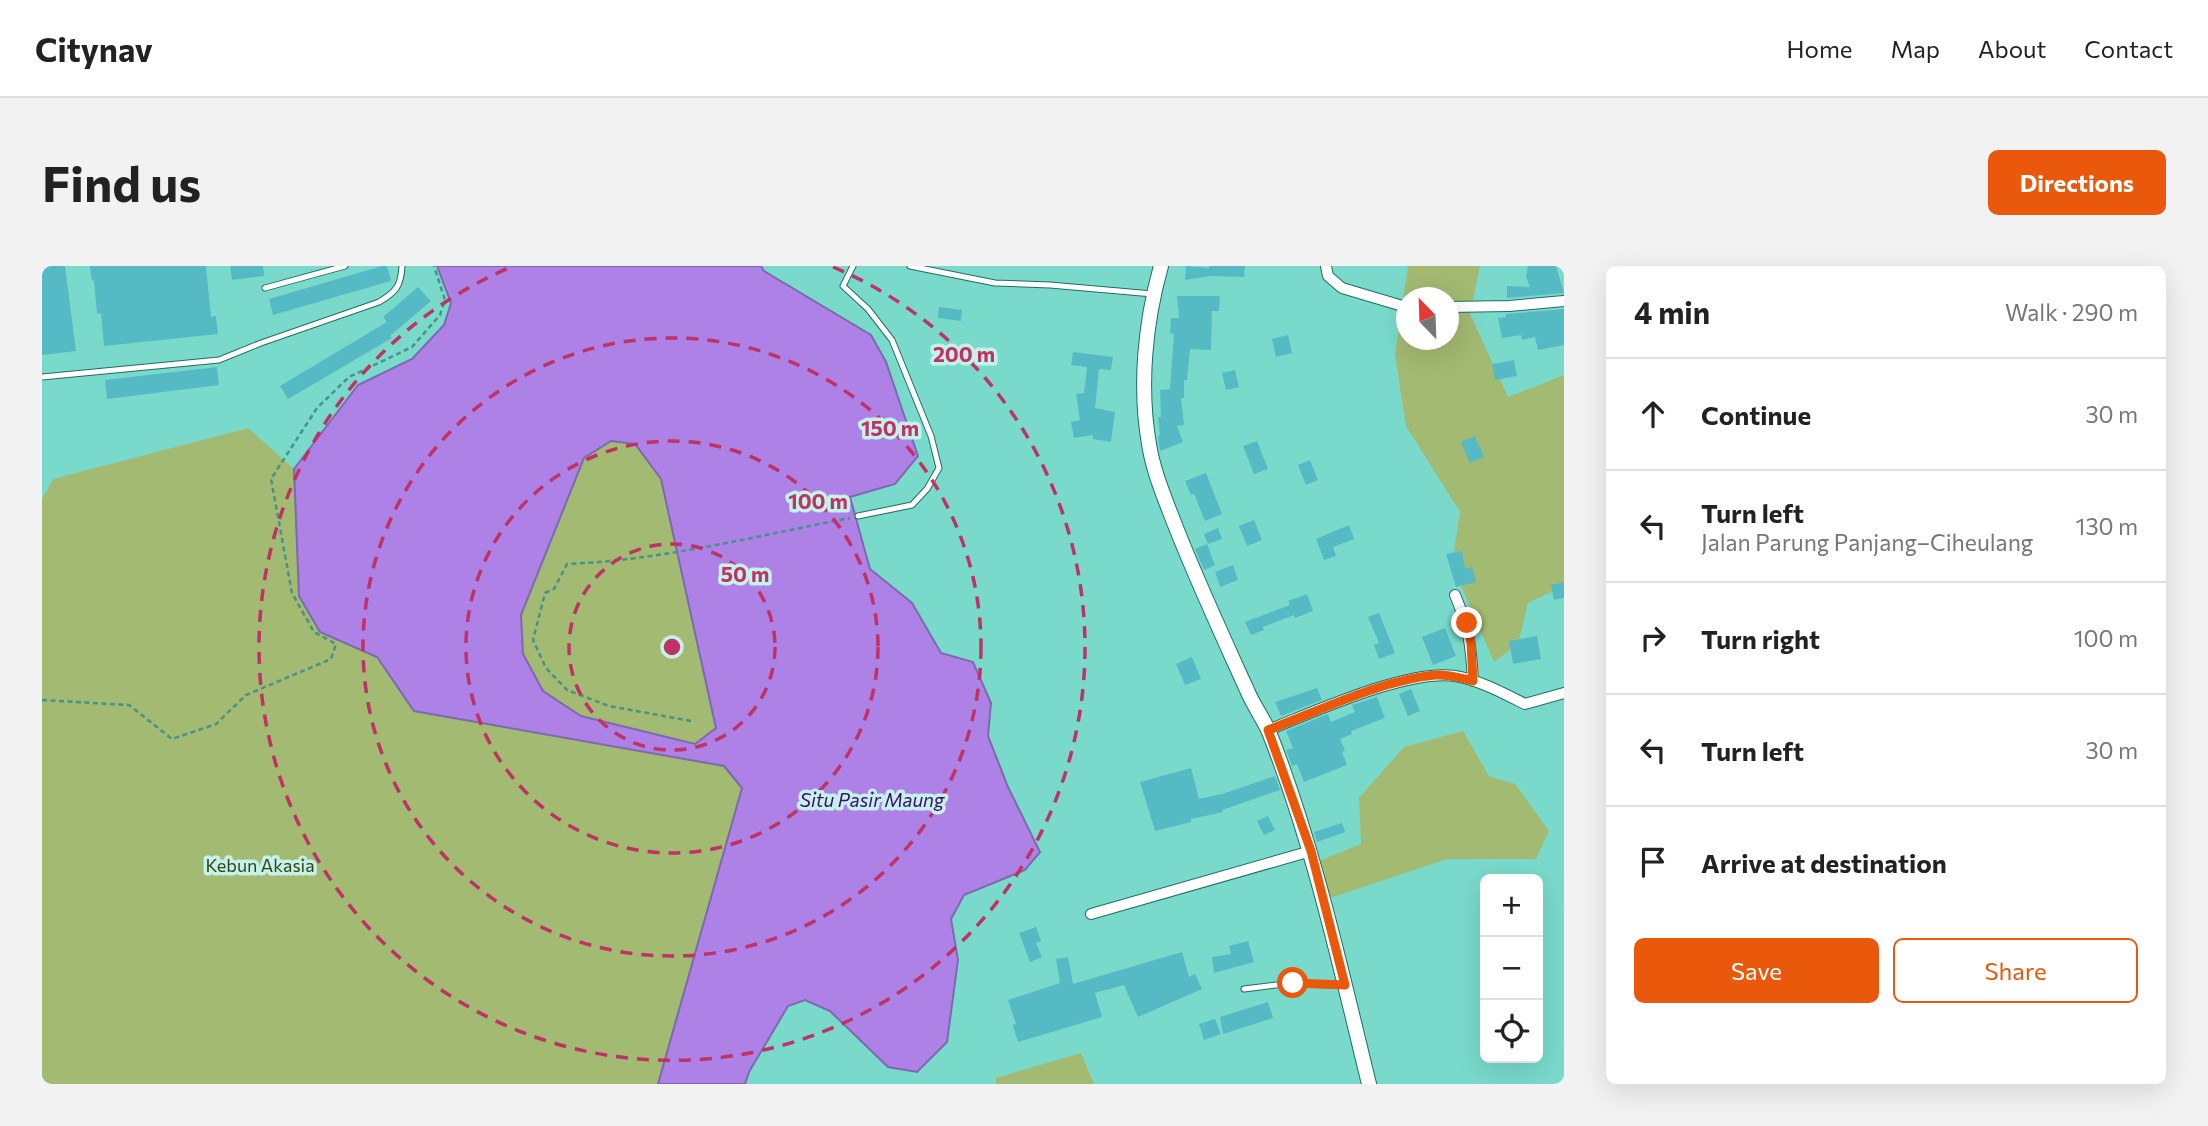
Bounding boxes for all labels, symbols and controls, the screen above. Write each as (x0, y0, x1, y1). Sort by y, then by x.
text: Citynav (35, 28, 153, 69)
text: Home (1787, 34, 1853, 63)
text: Map (1891, 34, 1940, 63)
text: About (1978, 34, 2046, 63)
text: Contact (2084, 34, 2173, 63)
button: Directions (1988, 150, 2166, 215)
text: Find us (42, 152, 201, 212)
north arrow (1396, 287, 1459, 350)
text: 4 min (1634, 293, 1710, 330)
text: Walk · 290 m (2005, 298, 2138, 326)
text: 200 m (933, 341, 995, 366)
icon: ahead (1634, 395, 1672, 433)
text: Continue (1701, 399, 1811, 430)
text: 30 m (2085, 400, 2138, 428)
text: 150 m (861, 415, 919, 440)
text: 100 m (788, 488, 848, 513)
text: Turn left (1701, 497, 1804, 528)
icon: left (1634, 507, 1672, 545)
text: 130 m (2076, 512, 2138, 540)
text: Jalan Parung Panjang–Ciheulang (1701, 528, 2033, 556)
text: 50 m (721, 561, 769, 586)
route end (1451, 607, 1482, 638)
icon: right (1634, 619, 1672, 657)
text: Turn right (1701, 623, 1820, 654)
text: 100 m (2074, 624, 2138, 652)
centre of rings (660, 635, 684, 659)
icon: left (1634, 731, 1672, 769)
text: Turn left (1701, 735, 1804, 766)
text: 30 m (2085, 736, 2138, 764)
water label: Situ Pasir Maung (800, 788, 945, 811)
icon: arrive (1634, 843, 1672, 881)
text: Arrive at destination (1701, 847, 1947, 878)
park label: Kebun Akasia (205, 854, 315, 876)
map controls (1480, 874, 1543, 1063)
button: + (1480, 874, 1543, 937)
button: − (1480, 937, 1543, 1000)
button: Save (1634, 938, 1879, 1003)
button: Share (1893, 938, 2138, 1003)
route start (1277, 967, 1308, 998)
button: locate (1480, 1000, 1543, 1063)

